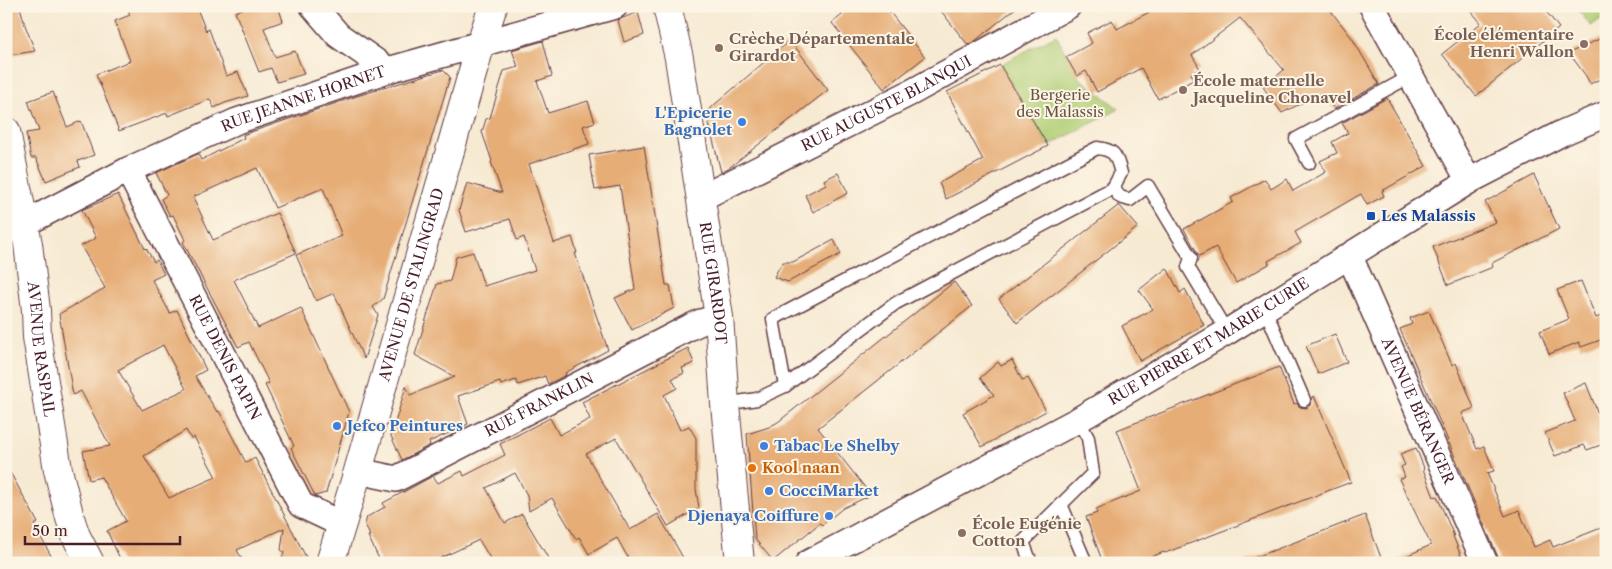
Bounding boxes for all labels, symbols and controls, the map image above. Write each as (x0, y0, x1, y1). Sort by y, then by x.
place label: École élémentaire Henri Wallon (1434, 25, 1575, 61)
place label: Crèche Départementale Girardot (729, 29, 915, 65)
marker: École élémentaire Henri Wallon (1578, 38, 1590, 50)
marker: Crèche Départementale Girardot (713, 42, 725, 54)
street label: RUE AUGUSTE BLANQUI (798, 51, 975, 155)
street label: RUE JEANNE HORNET (218, 61, 389, 136)
place label: École maternelle Jacqueline Chonavel (1190, 71, 1352, 107)
marker: École maternelle Jacqueline Chonavel (1177, 84, 1189, 96)
park label: Bergerie des Malassis (1016, 85, 1104, 121)
place label: L'Epicerie Bagnolet (654, 103, 732, 139)
marker: L'Epicerie Bagnolet (736, 116, 748, 128)
street label: AVENUE DE STALINGRAD (374, 186, 448, 384)
place label: Les Malassis (1381, 206, 1476, 225)
marker: Les Malassis (1365, 210, 1377, 222)
street label: RUE GIRARDOT (695, 220, 731, 346)
street label: RUE PIERRE ET MARIE CURIE (1105, 273, 1312, 409)
street label: AVENUE RASPAIL (23, 279, 59, 418)
street label: RUE DENIS PAPIN (185, 291, 265, 423)
street label: AVENUE BÉRANGER (1377, 334, 1459, 488)
street label: RUE FRANKLIN (481, 368, 597, 441)
place label: Jefco Peintures (344, 416, 463, 435)
marker: Jefco Peintures (331, 420, 343, 432)
place label: Tabac Le Shelby (774, 436, 900, 455)
marker: Tabac Le Shelby (758, 440, 770, 452)
place label: Kool naan (762, 458, 840, 477)
marker: Kool naan (746, 462, 758, 474)
place label: CocciMarket (779, 481, 879, 500)
marker: CocciMarket (763, 485, 775, 497)
place label: Djenaya Coiffure (687, 506, 819, 525)
marker: Djenaya Coiffure (823, 510, 835, 522)
scale bar (25, 514, 180, 546)
place label: École Eugénie Cotton (972, 514, 1082, 550)
text: 50 m (32, 521, 68, 540)
marker: École Eugénie Cotton (956, 527, 968, 539)

